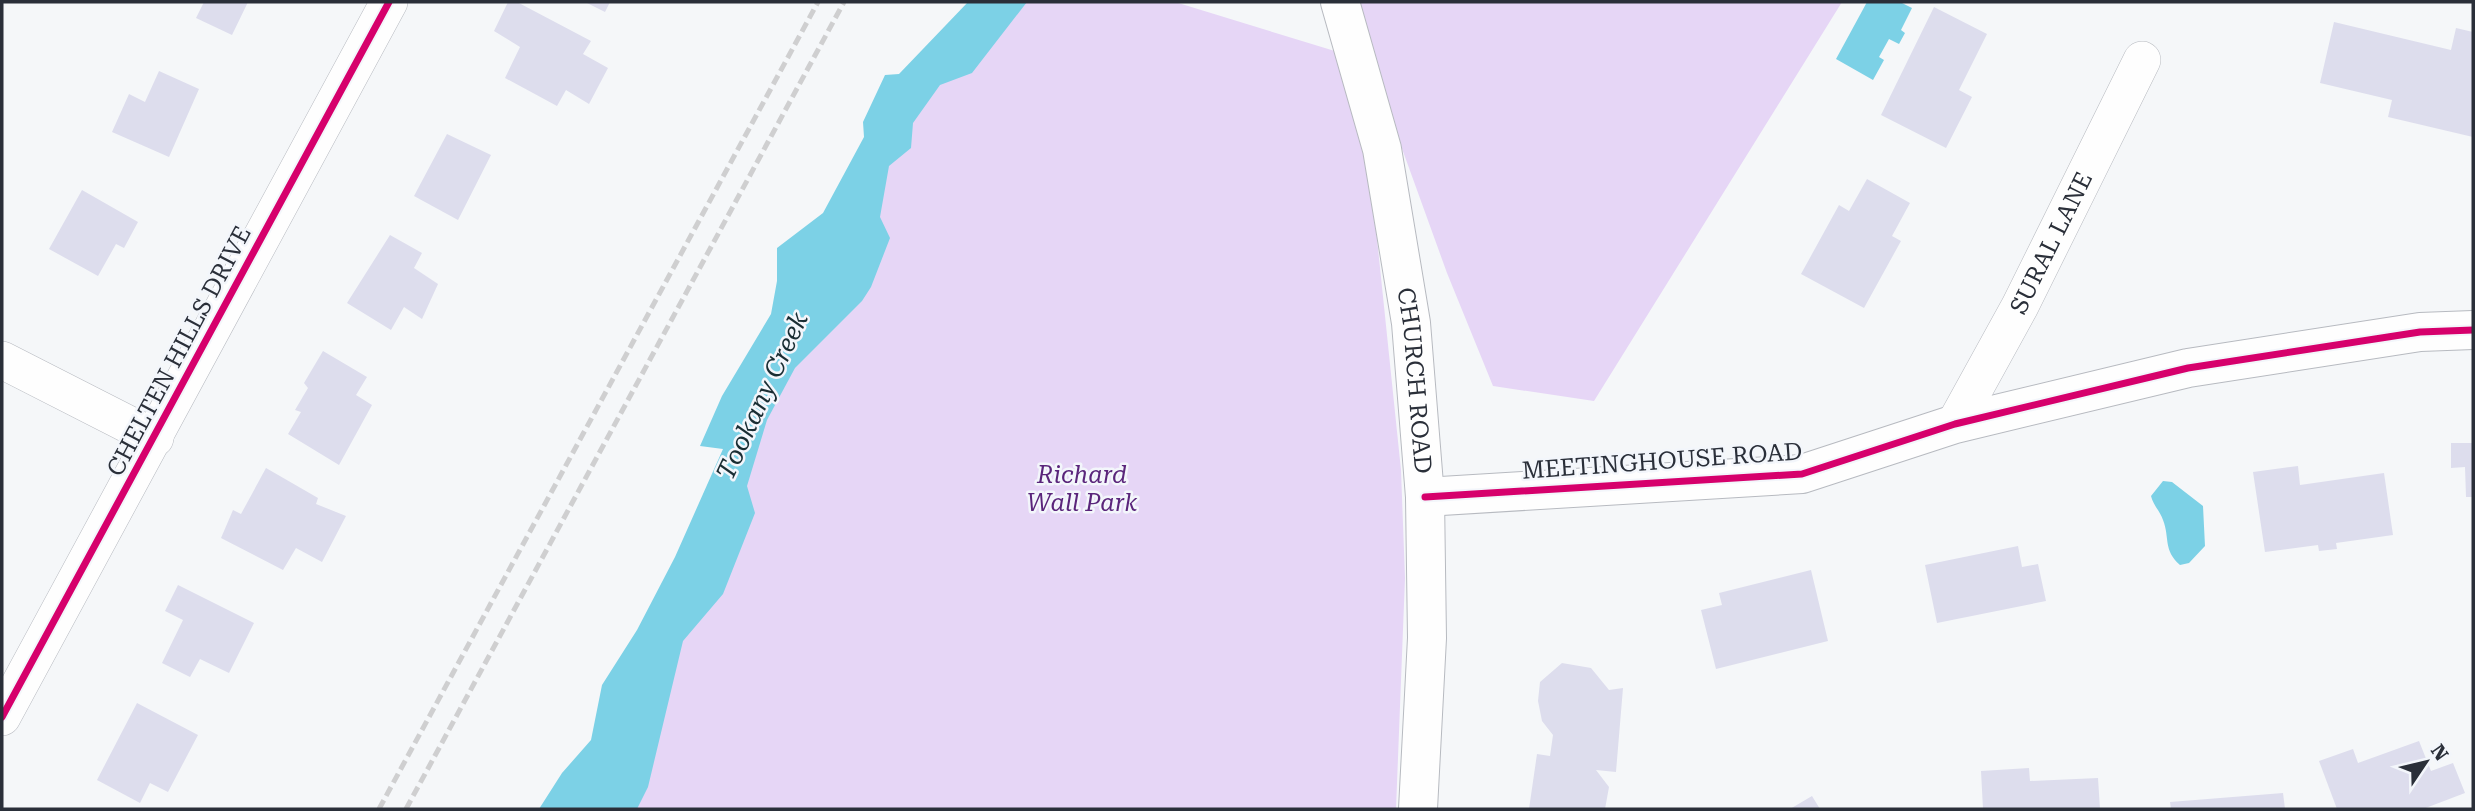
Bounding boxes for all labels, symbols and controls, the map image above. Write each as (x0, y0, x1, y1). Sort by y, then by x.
street label: SURAL LANE (2004, 167, 2098, 319)
street label: CHELTEN HILLS DRIVE (101, 221, 257, 481)
street label: CHURCH ROAD (1391, 285, 1437, 475)
water label: Tookany Creek (710, 307, 814, 485)
street label: MEETINGHOUSE ROAD (1521, 437, 1803, 485)
park label: Richard Wall Park (1027, 461, 1137, 517)
north arrow (2391, 727, 2461, 797)
text: N (2426, 740, 2453, 765)

